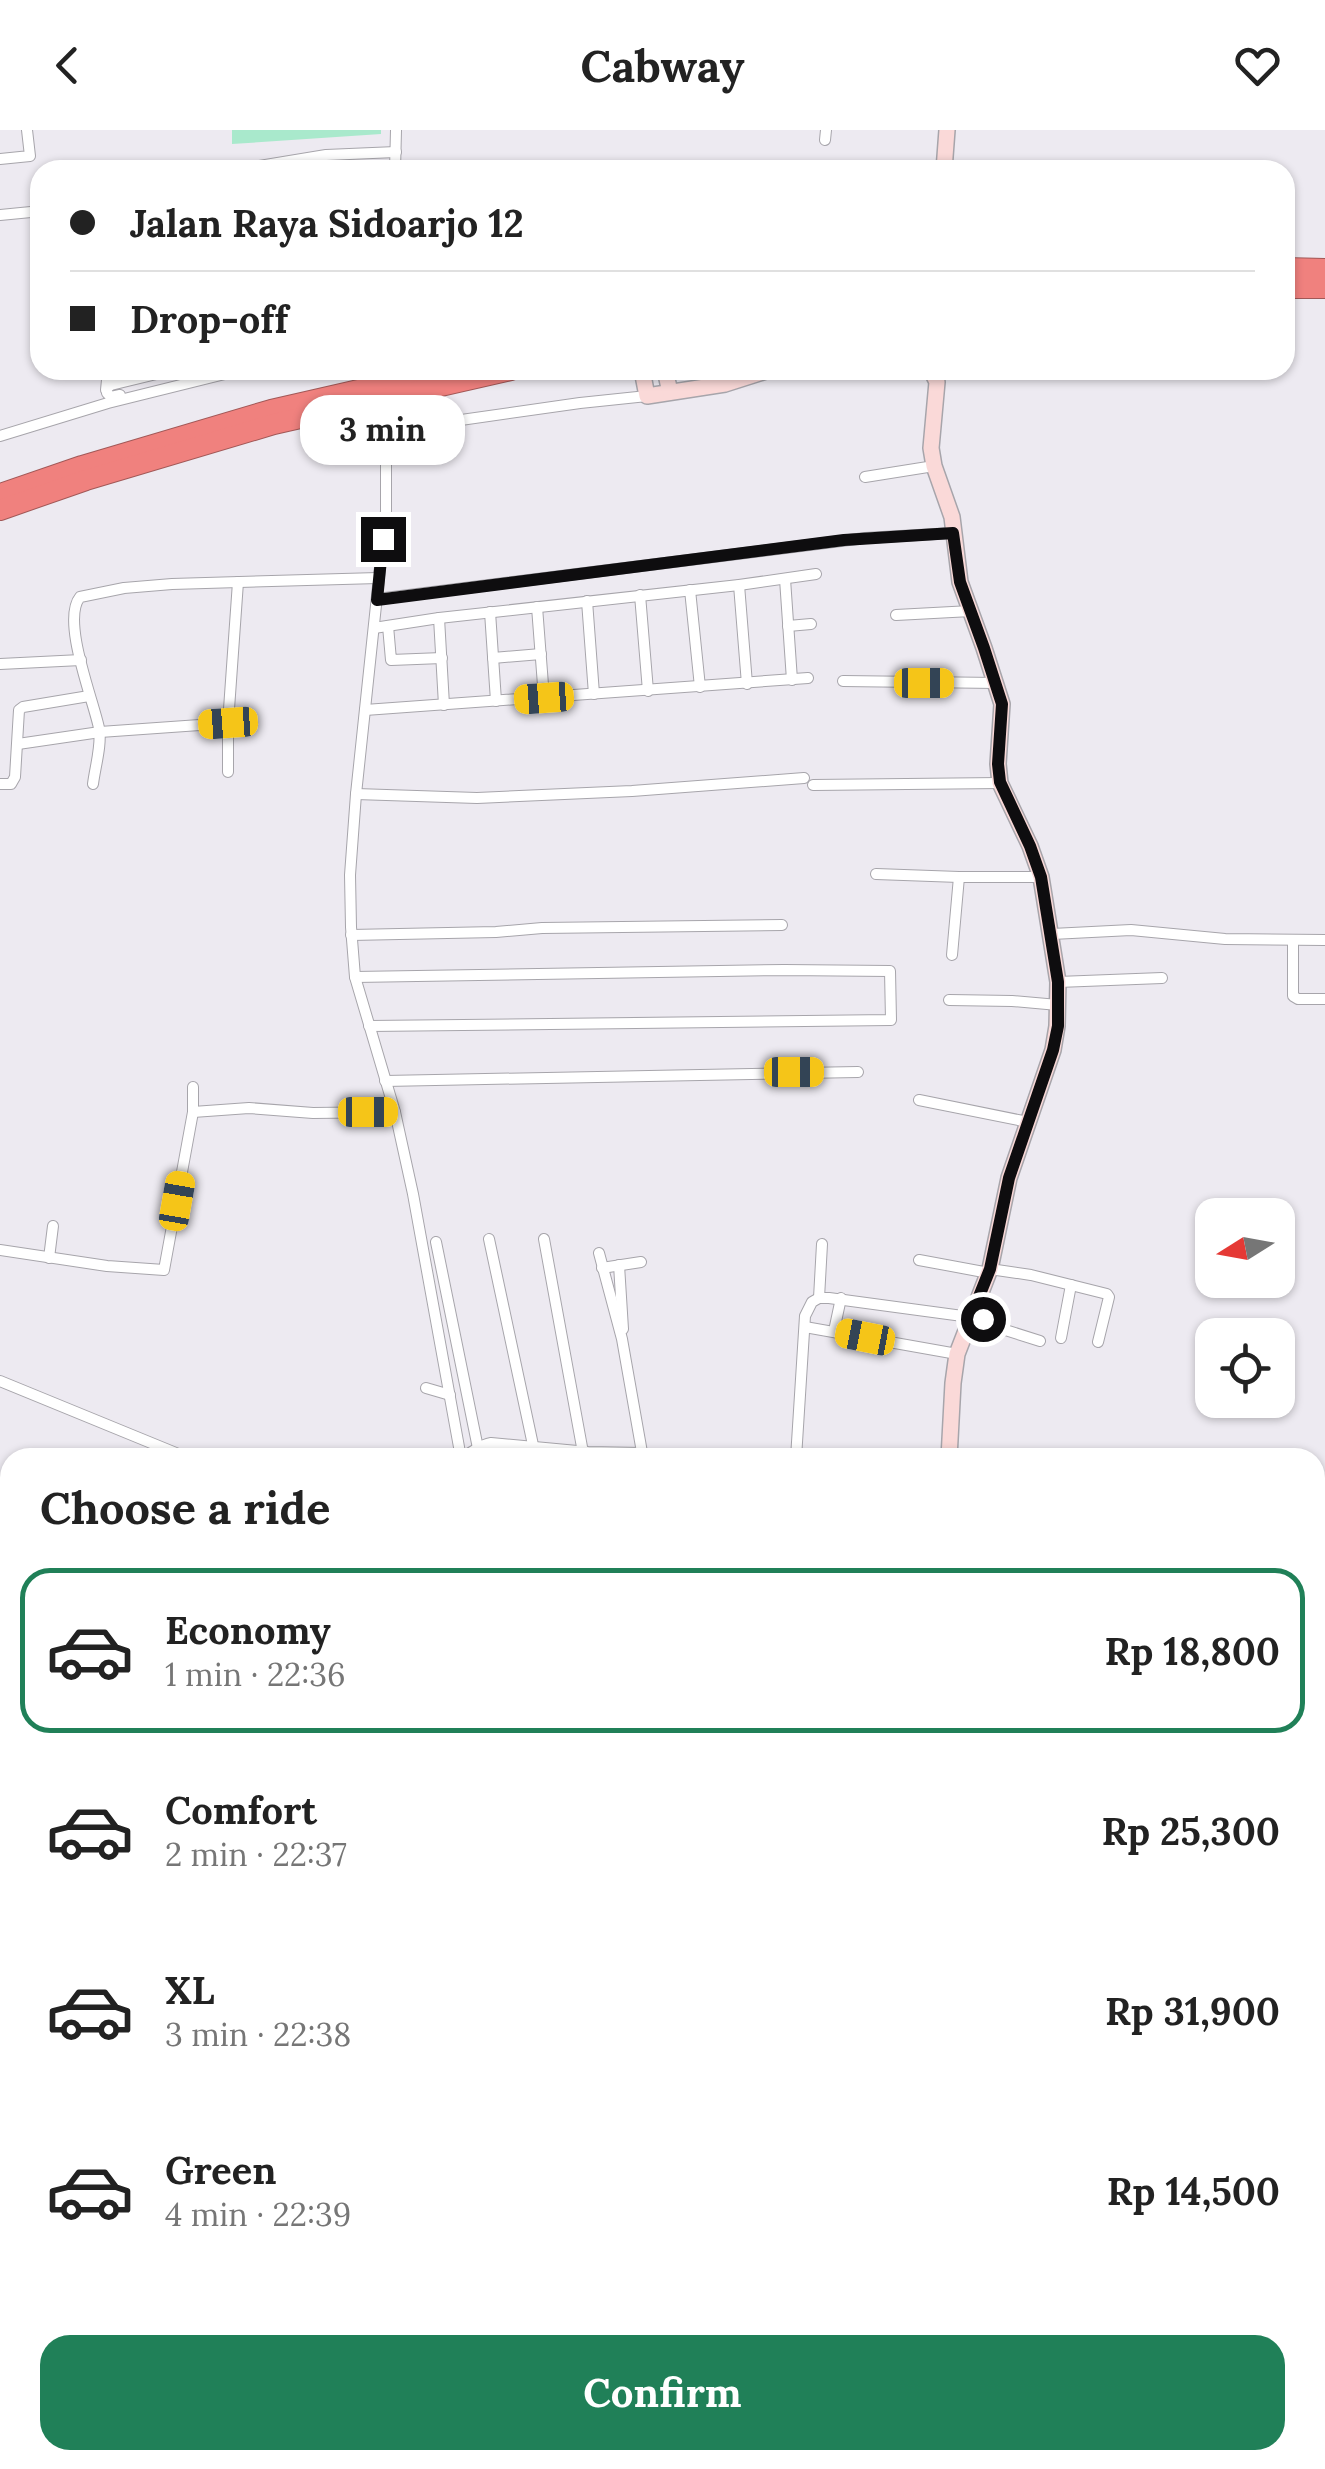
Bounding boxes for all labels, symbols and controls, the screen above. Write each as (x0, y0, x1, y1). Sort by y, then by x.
text: Cabway (580, 37, 745, 94)
icon: back (40, 38, 95, 93)
icon: heart (1230, 38, 1285, 93)
text: Jalan Raya Sidoarjo 12 (130, 199, 524, 247)
text: Drop-off (130, 295, 288, 343)
callout: 3 min (300, 394, 466, 464)
text: 3 min (339, 409, 426, 450)
route end (361, 517, 406, 562)
car (894, 668, 954, 698)
car (513, 681, 575, 715)
car (197, 706, 259, 740)
car (764, 1057, 824, 1087)
car (338, 1097, 398, 1127)
car (157, 1169, 197, 1233)
north arrow (1195, 1198, 1295, 1298)
map controls (1195, 1198, 1295, 1418)
route start (961, 1297, 1006, 1342)
car (833, 1317, 897, 1357)
button: locate (1195, 1318, 1295, 1418)
text: Choose a ride (40, 1479, 330, 1536)
icon: car (45, 1606, 135, 1696)
text: Economy (165, 1606, 331, 1654)
text: Rp 18,800 (1105, 1627, 1280, 1675)
text: 1 min · 22:36 (165, 1654, 346, 1695)
icon: car (45, 1786, 135, 1876)
text: Comfort (165, 1786, 317, 1834)
text: Rp 25,300 (1101, 1807, 1280, 1855)
text: 2 min · 22:37 (165, 1834, 347, 1875)
icon: car (45, 1966, 135, 2056)
text: XL (165, 1966, 215, 2014)
text: Rp 31,900 (1105, 1987, 1280, 2035)
text: 3 min · 22:38 (165, 2014, 351, 2055)
icon: car (45, 2146, 135, 2236)
text: Green (165, 2146, 277, 2194)
text: Rp 14,500 (1107, 2167, 1280, 2215)
text: 4 min · 22:39 (165, 2194, 351, 2235)
button: Confirm (40, 2335, 1285, 2450)

